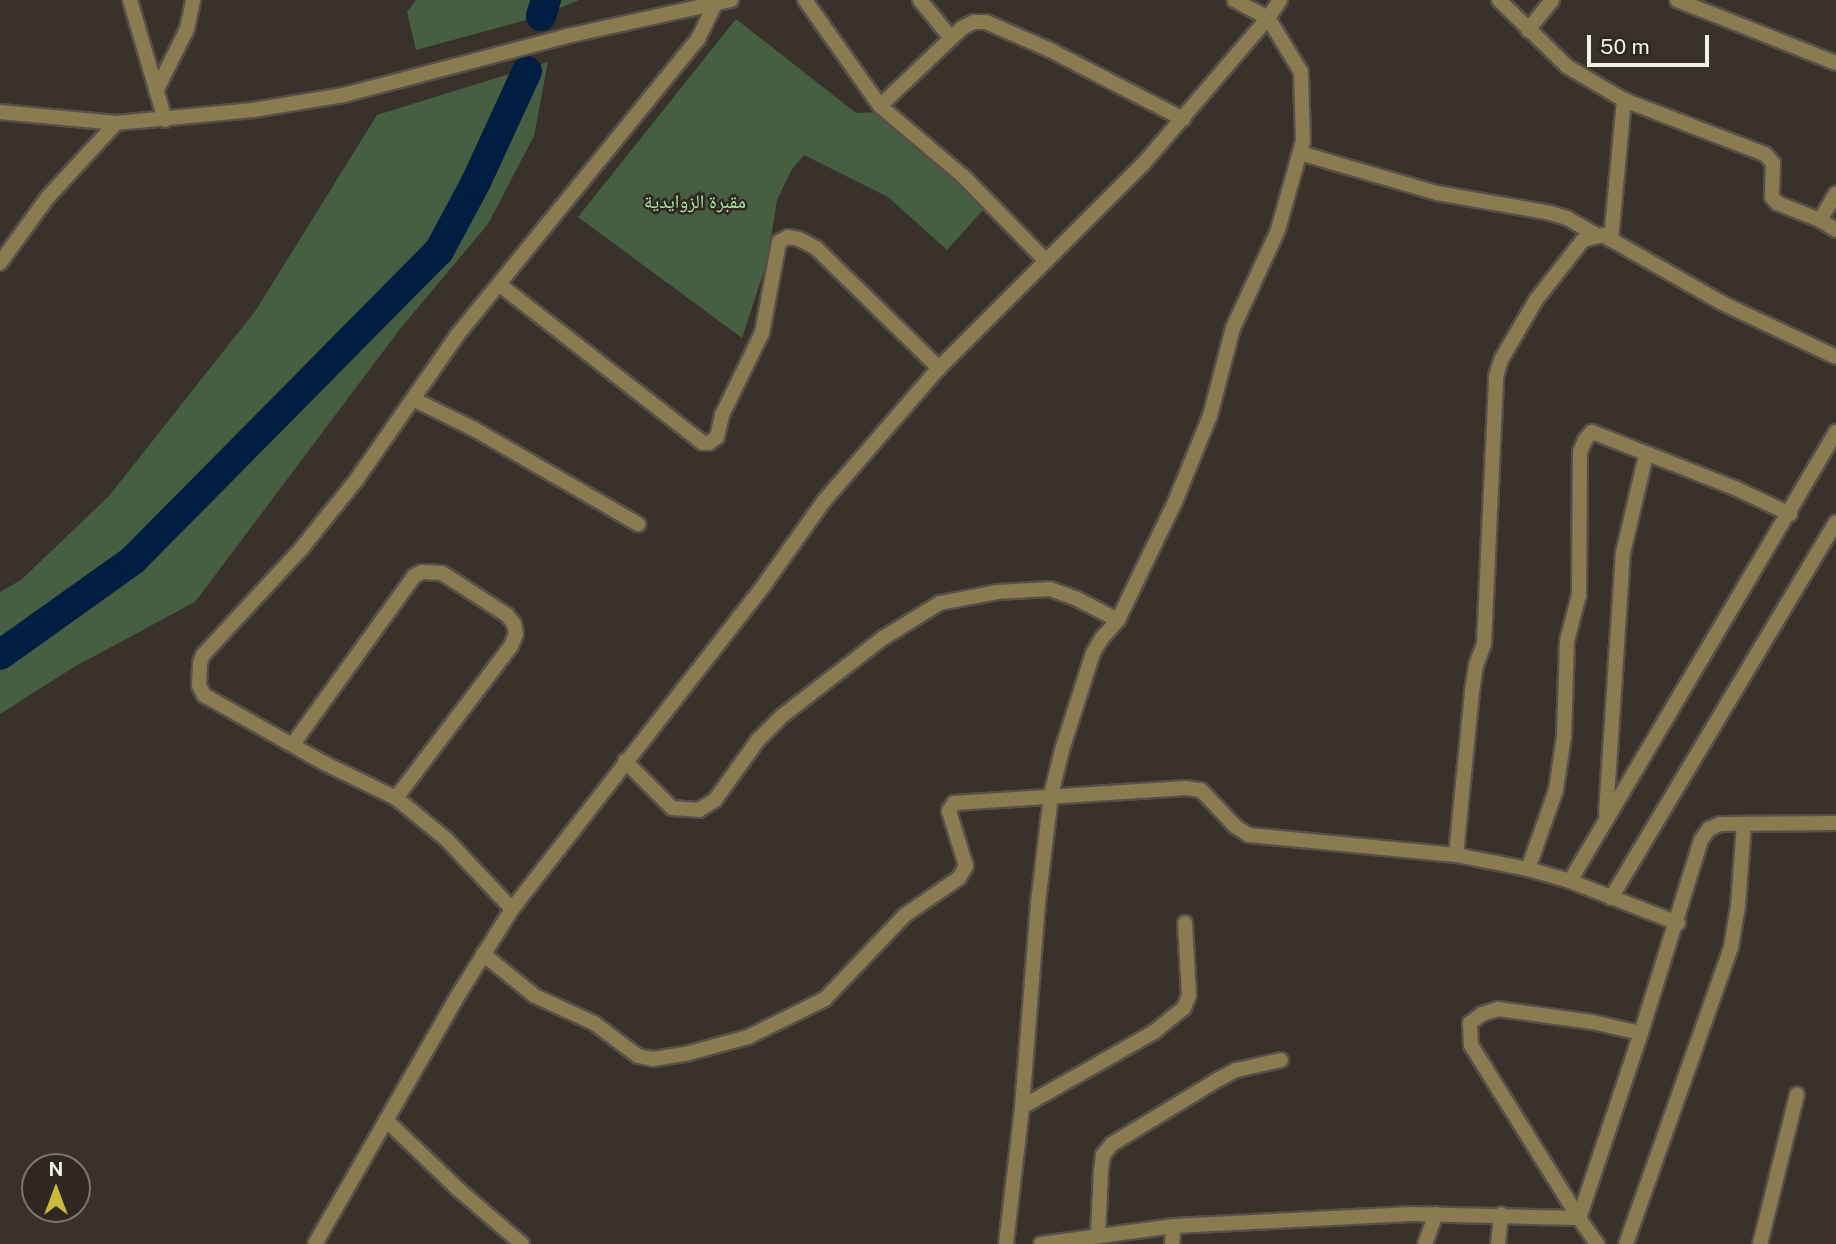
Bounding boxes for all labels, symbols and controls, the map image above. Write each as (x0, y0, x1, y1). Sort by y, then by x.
scale bar (1591, 21, 1714, 65)
text: 50 m (1600, 34, 1650, 59)
park label: مقبرة الزوايدية (644, 191, 746, 213)
north arrow (21, 1153, 91, 1223)
text: N (49, 1158, 63, 1180)

